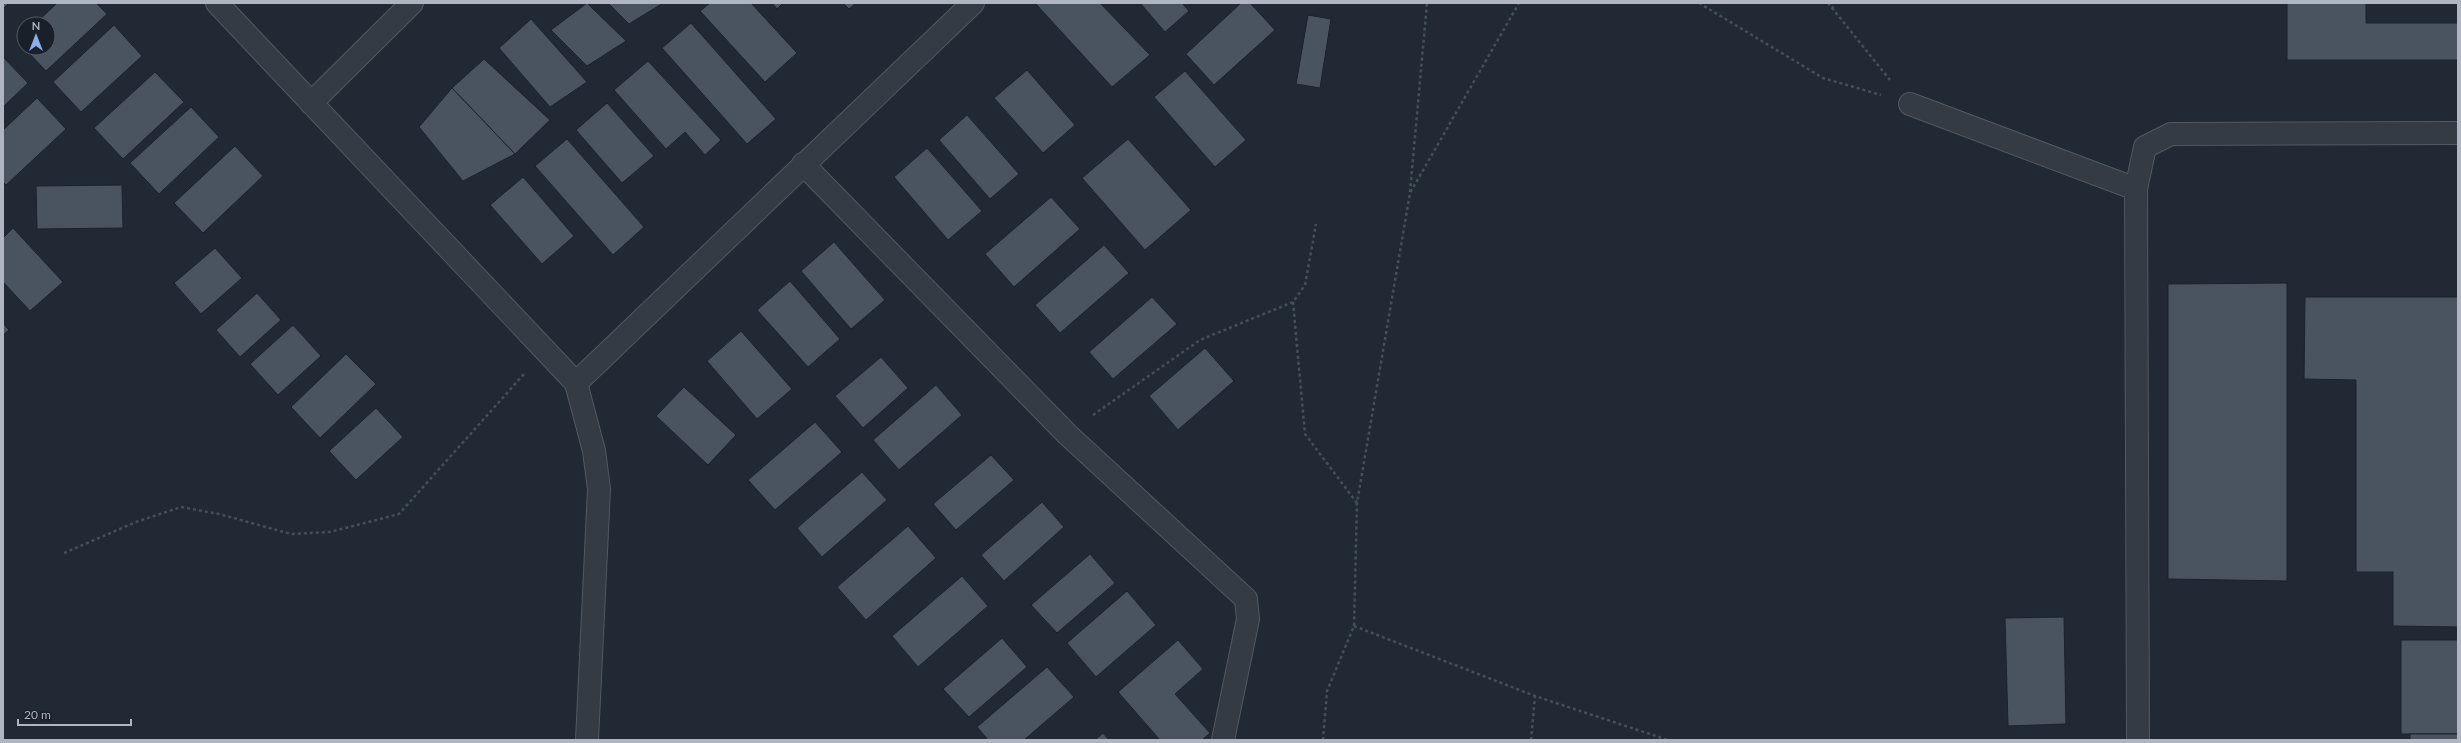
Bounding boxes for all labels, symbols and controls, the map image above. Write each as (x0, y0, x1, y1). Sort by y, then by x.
north arrow (16, 16, 56, 56)
text: N (32, 19, 40, 32)
scale bar (18, 701, 131, 727)
text: 20 m (24, 707, 51, 722)

